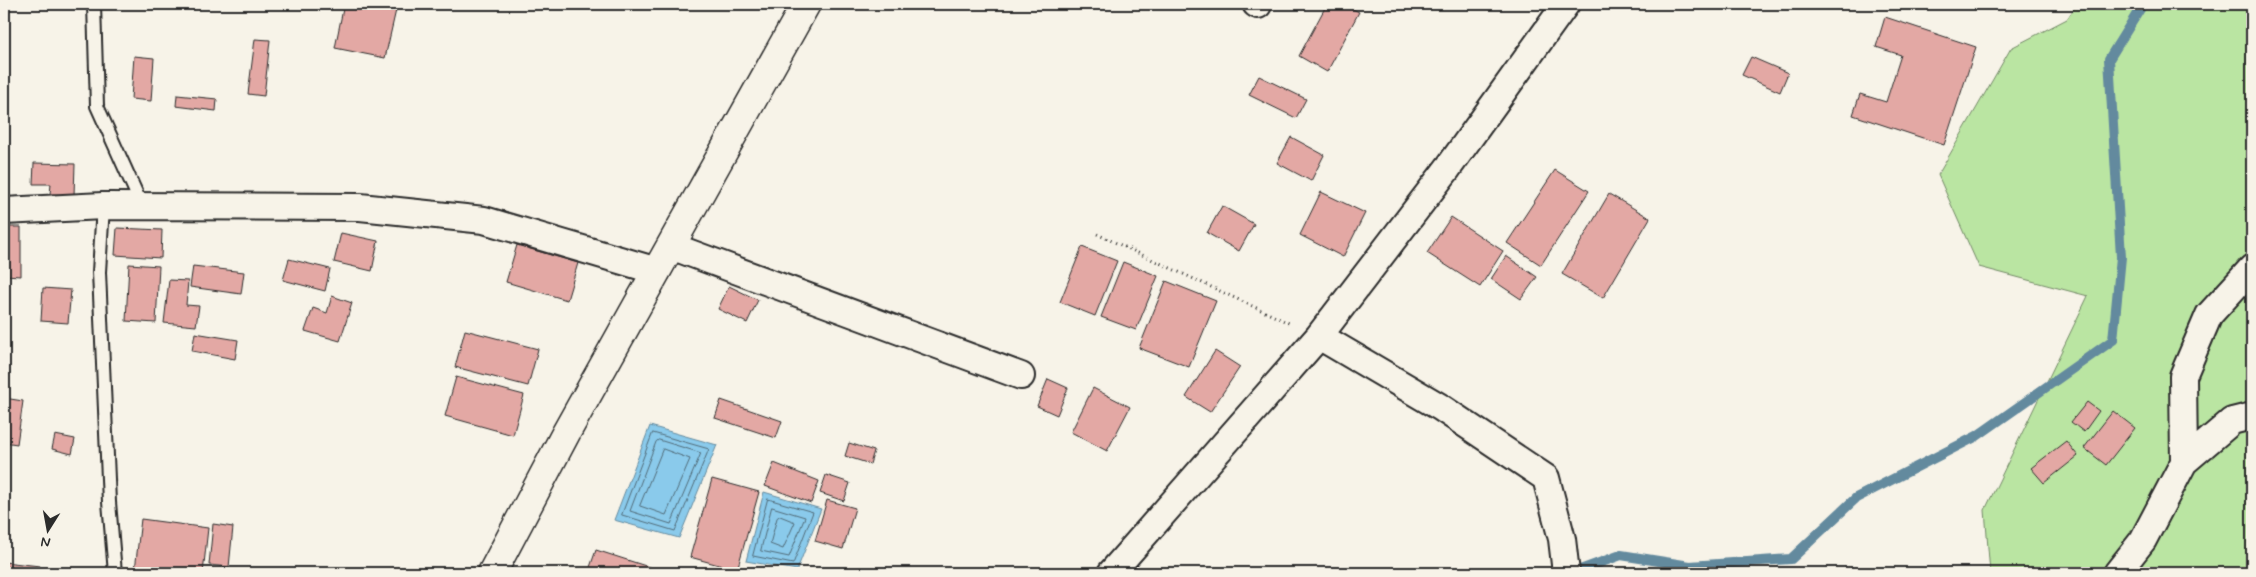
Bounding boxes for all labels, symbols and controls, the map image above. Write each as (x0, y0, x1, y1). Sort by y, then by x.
north arrow (22, 504, 72, 554)
text: N (39, 532, 52, 552)

